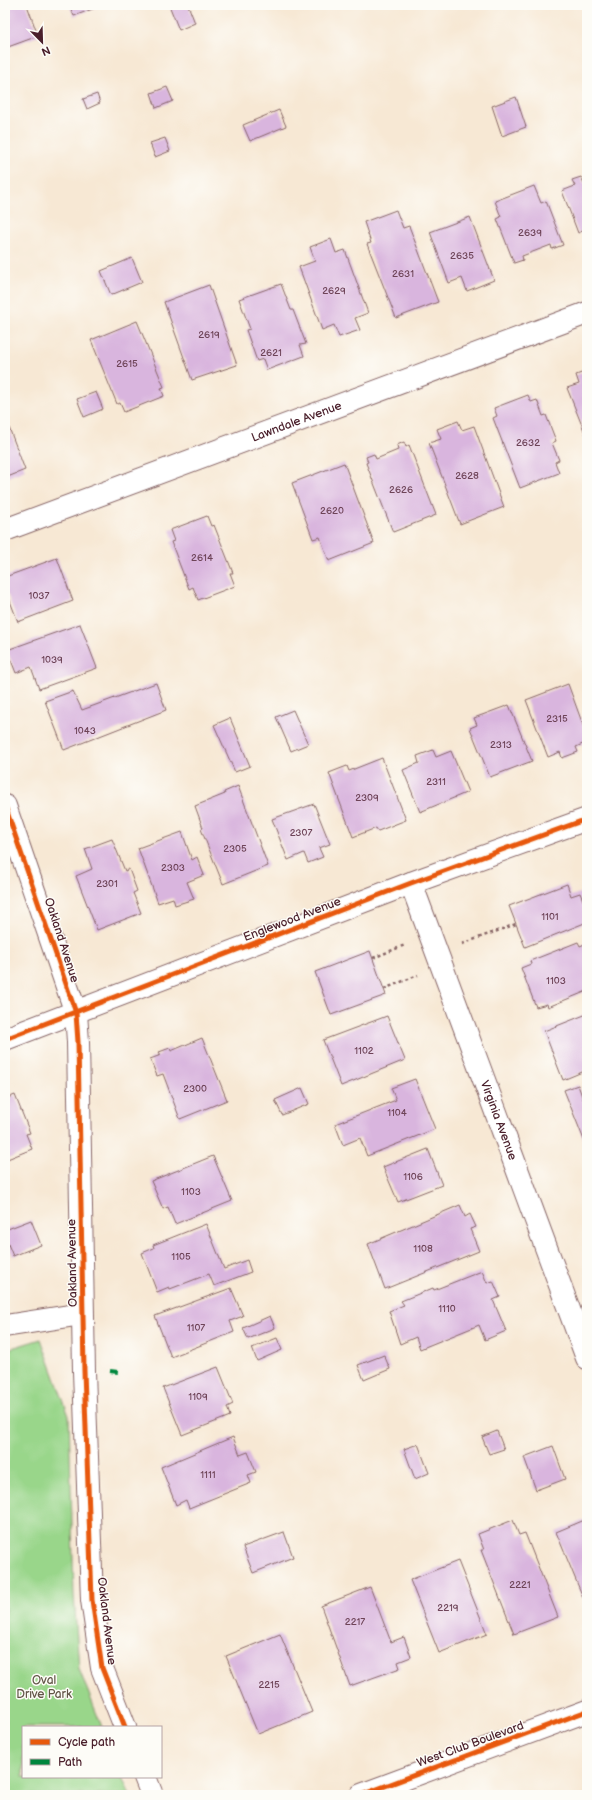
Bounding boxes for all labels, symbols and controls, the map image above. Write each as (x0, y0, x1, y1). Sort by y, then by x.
north arrow (22, 22, 62, 62)
text: N (39, 43, 52, 58)
house number: 2639 (518, 227, 542, 239)
house number: 2635 (450, 250, 474, 262)
house number: 2631 (392, 268, 414, 280)
house number: 2629 (322, 285, 346, 297)
house number: 2619 (198, 329, 220, 341)
house number: 2621 (260, 347, 282, 359)
house number: 2615 (116, 358, 138, 370)
street label: Lawndale Avenue (249, 398, 344, 445)
house number: 2632 (516, 437, 540, 449)
house number: 2628 (455, 470, 479, 482)
house number: 2626 (389, 484, 413, 496)
house number: 2620 (320, 505, 344, 517)
house number: 2614 (191, 552, 213, 564)
house number: 1037 (29, 590, 49, 602)
house number: 1039 (41, 654, 63, 666)
house number: 2315 (546, 713, 568, 725)
house number: 1043 (74, 725, 96, 737)
house number: 2313 (490, 739, 512, 751)
house number: 2311 (426, 776, 446, 788)
house number: 2309 (355, 792, 379, 804)
house number: 2307 (290, 827, 312, 839)
house number: 2305 (223, 843, 247, 855)
house number: 2303 (161, 862, 185, 874)
house number: 2301 (96, 878, 118, 890)
street label: Englewood Avenue (241, 894, 343, 945)
street label: Oakland Avenue (41, 896, 82, 984)
house number: 1101 (541, 911, 559, 923)
house number: 1103 (546, 975, 566, 987)
house number: 1102 (354, 1045, 374, 1057)
street label: Virginia Avenue (477, 1078, 520, 1162)
house number: 2300 (183, 1083, 207, 1095)
house number: 1104 (387, 1107, 407, 1119)
house number: 1106 (403, 1171, 423, 1183)
house number: 1103 (181, 1186, 201, 1198)
street label: Oakland Avenue (64, 1219, 81, 1307)
house number: 1108 (413, 1243, 433, 1255)
house number: 1105 (171, 1251, 191, 1263)
house number: 1110 (438, 1303, 456, 1315)
house number: 1107 (187, 1322, 205, 1334)
house number: 1109 (188, 1391, 208, 1403)
house number: 1111 (200, 1469, 216, 1481)
street label: Oakland Avenue (94, 1576, 119, 1666)
house number: 2221 (509, 1579, 531, 1591)
house number: 2219 (437, 1602, 459, 1614)
house number: 2217 (345, 1616, 365, 1628)
park label: Oval Drive Park (16, 1673, 72, 1702)
house number: 2215 (258, 1679, 280, 1691)
street label: West Club Boulevard (415, 1718, 526, 1771)
legend (22, 1726, 162, 1778)
text: Cycle path (58, 1735, 115, 1750)
text: Path (58, 1755, 83, 1770)

